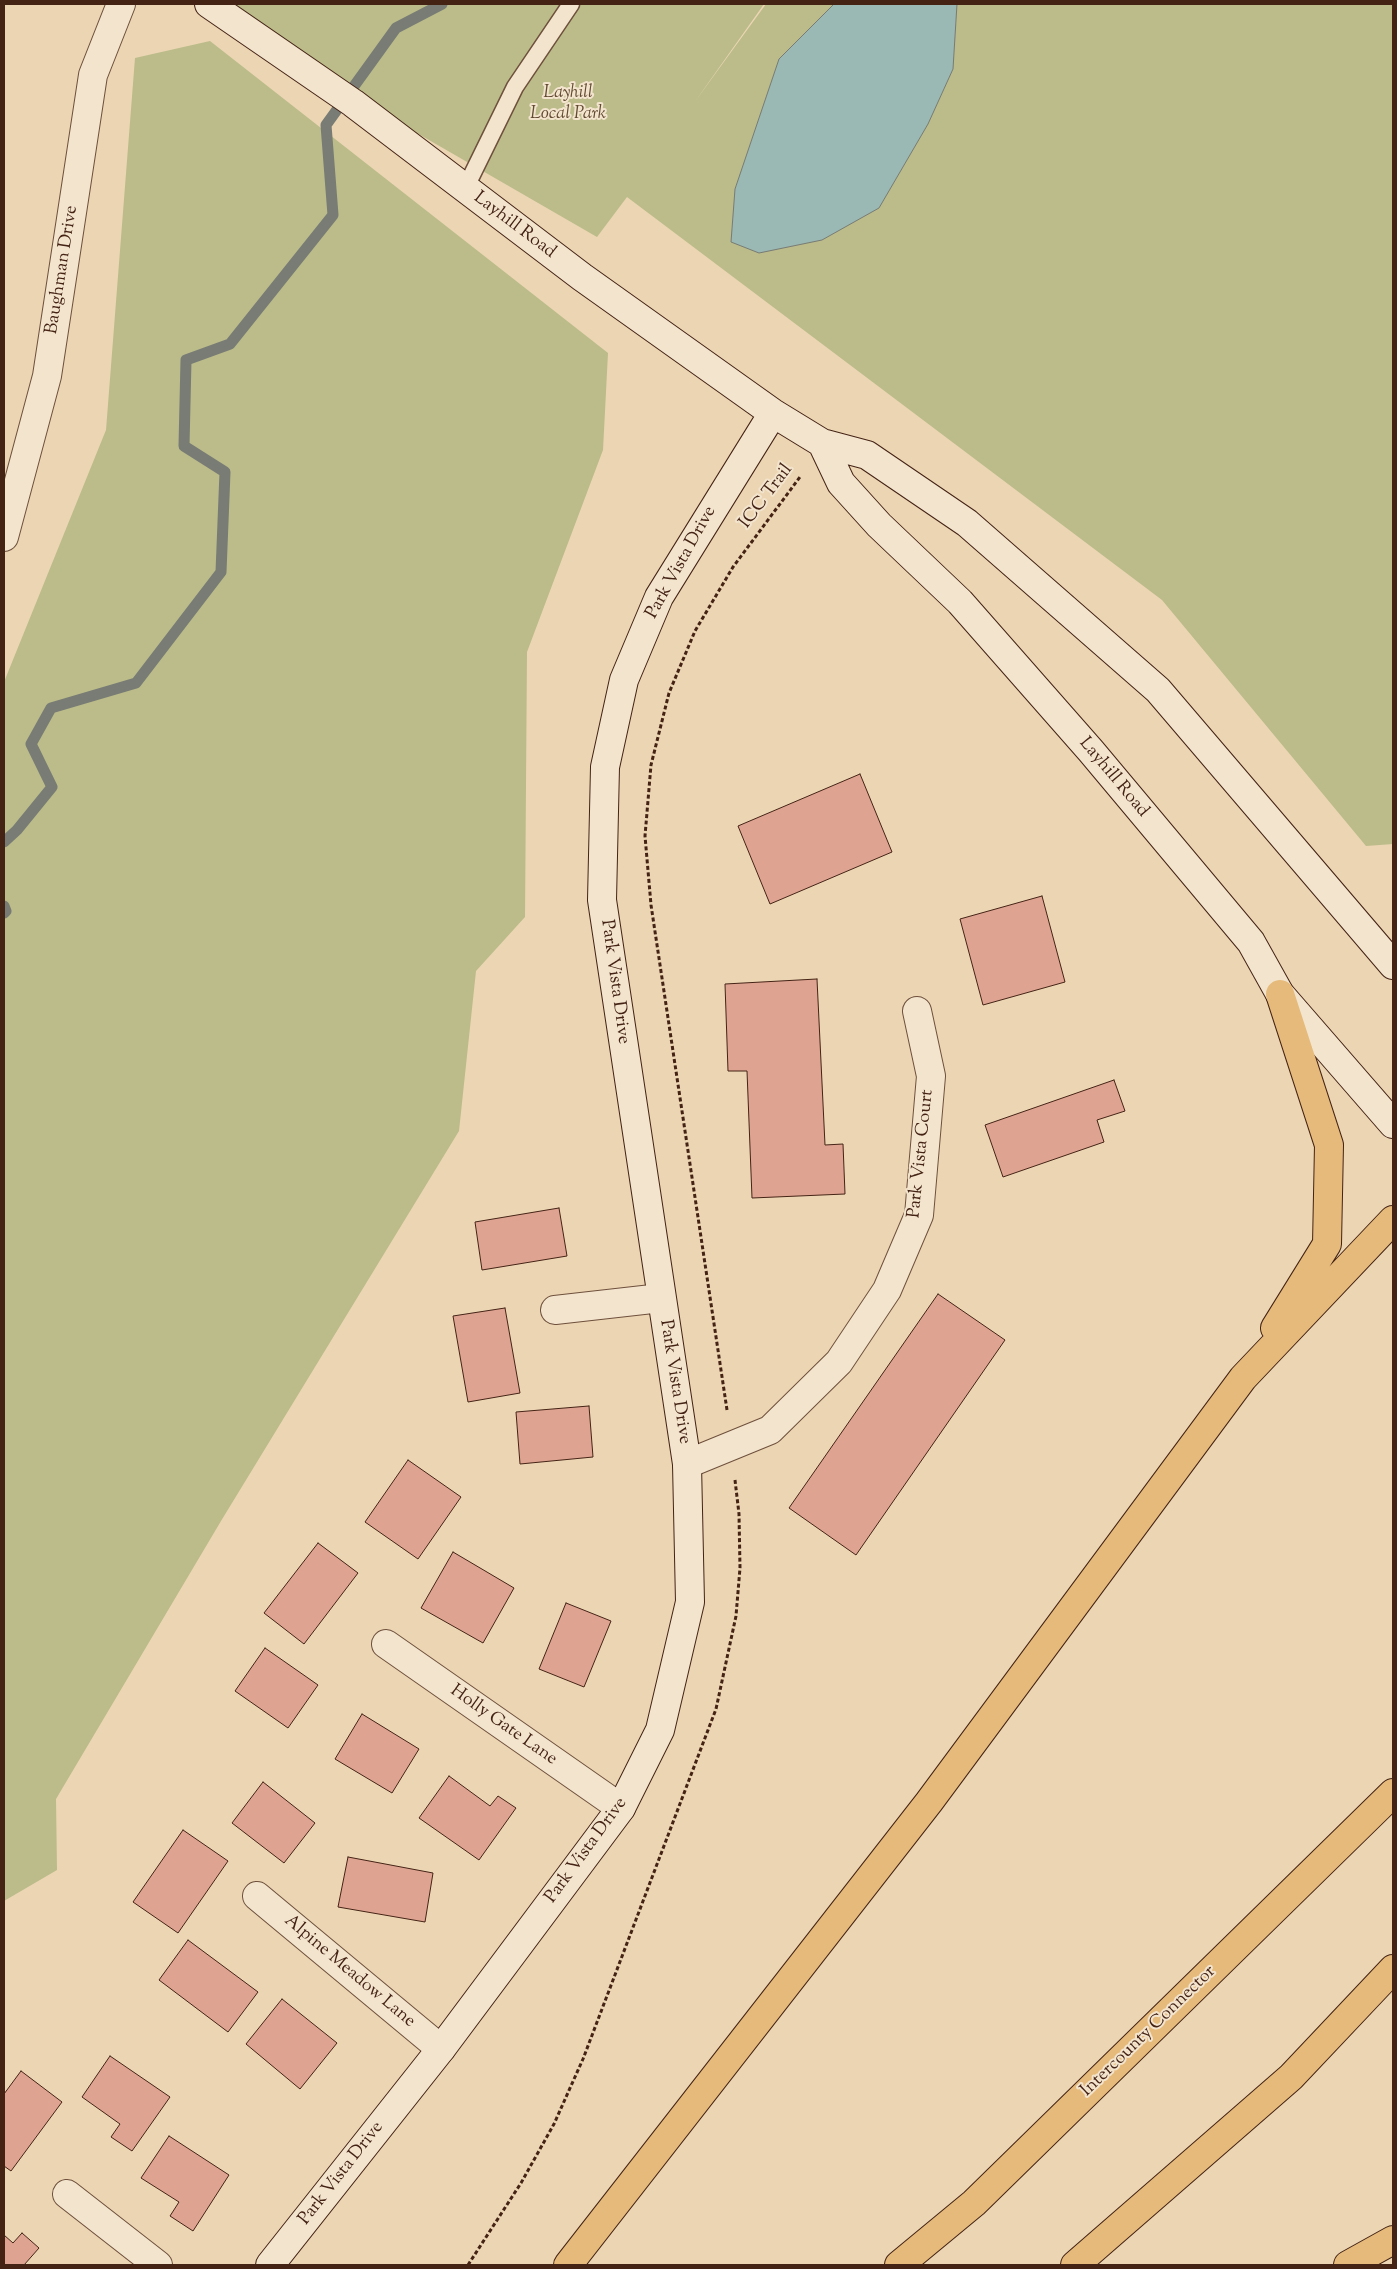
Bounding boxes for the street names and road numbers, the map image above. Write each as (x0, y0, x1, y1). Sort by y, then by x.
street label: Layhill Road (468, 188, 560, 264)
street label: Baughman Drive (42, 204, 84, 336)
street label: ICC Trail (736, 461, 798, 533)
street label: Park Vista Drive (642, 503, 722, 623)
street label: Layhill Road (1073, 734, 1153, 822)
street label: Park Vista Drive (595, 918, 633, 1046)
street label: Park Vista Court (905, 1089, 939, 1219)
street label: Park Vista Drive (654, 1318, 694, 1446)
street label: Holly Gate Lane (445, 1681, 561, 1771)
street label: Park Vista Drive (541, 1794, 633, 1908)
street label: Alpine Meadow Lane (279, 1911, 419, 2033)
street label: Intercounty Connector (1077, 1962, 1221, 2102)
street label: Park Vista Drive (295, 2118, 389, 2230)

